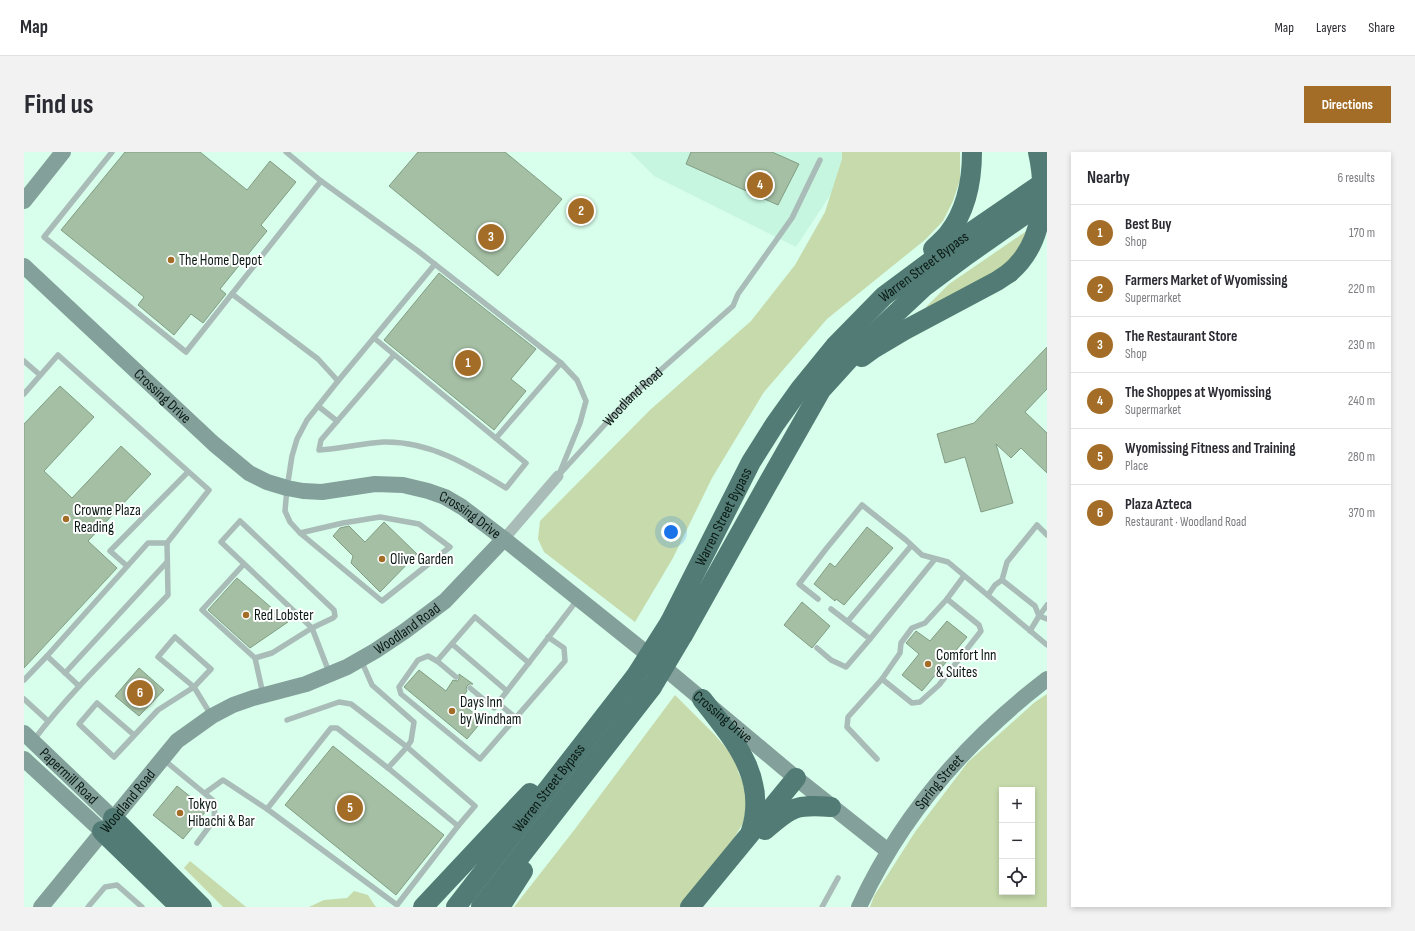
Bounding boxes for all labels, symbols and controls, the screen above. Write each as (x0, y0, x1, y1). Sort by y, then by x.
text: Map (20, 16, 48, 39)
text: Map (1274, 19, 1294, 36)
text: Layers (1316, 19, 1346, 36)
text: Share (1368, 19, 1395, 36)
button: Directions (1304, 86, 1391, 123)
text: Find us (24, 88, 93, 121)
text: Nearby (1087, 168, 1130, 188)
pin: 4 (747, 170, 773, 200)
text: 6 results (1337, 170, 1375, 186)
pin: 2 (568, 196, 594, 226)
text: Best Buy (1125, 215, 1172, 234)
pin: 3 (478, 222, 504, 252)
text: 1 (1097, 225, 1103, 241)
text: 170 m (1349, 225, 1375, 241)
street label: Warren Street Bypass (875, 227, 973, 307)
text: Shop (1125, 234, 1147, 250)
place label: The Home Depot (179, 251, 263, 270)
marker: The Home Depot (166, 255, 176, 265)
text: Farmers Market of Wyomissing (1125, 271, 1287, 290)
text: 2 (1097, 281, 1103, 297)
text: 220 m (1348, 281, 1375, 297)
text: Supermarket (1125, 290, 1181, 306)
text: The Restaurant Store (1125, 327, 1238, 346)
text: 3 (1097, 337, 1103, 353)
text: 230 m (1348, 337, 1375, 353)
text: Shop (1125, 346, 1147, 362)
pin: 1 (455, 348, 481, 378)
street label: Woodland Road (599, 363, 667, 431)
street label: Crossing Drive (130, 365, 195, 428)
text: The Shoppes at Wyomissing (1125, 383, 1271, 402)
text: 4 (1097, 393, 1103, 409)
text: 240 m (1348, 393, 1375, 409)
text: Supermarket (1125, 402, 1181, 418)
text: Wyomissing Fitness and Training (1125, 439, 1296, 458)
text: 5 (1097, 449, 1103, 465)
text: 280 m (1348, 449, 1375, 465)
text: Place (1125, 458, 1148, 474)
street label: Warren Street Bypass (691, 465, 756, 569)
street label: Crossing Drive (437, 487, 505, 543)
text: Plaza Azteca (1125, 495, 1192, 514)
place label: Crowne Plaza Reading (74, 501, 141, 537)
text: 6 (1097, 505, 1103, 521)
text: 370 m (1348, 505, 1375, 521)
marker: Crowne Plaza Reading (61, 514, 71, 524)
text: Restaurant · Woodland Road (1125, 514, 1247, 530)
your location (661, 522, 681, 542)
place label: Olive Garden (390, 550, 453, 569)
marker: Olive Garden (377, 554, 387, 564)
street label: Woodland Road (370, 599, 444, 659)
place label: Red Lobster (254, 606, 314, 625)
marker: Red Lobster (241, 610, 251, 620)
place label: Comfort Inn & Suites (936, 646, 997, 682)
marker: Comfort Inn & Suites (923, 659, 933, 669)
pin: 6 (127, 678, 153, 708)
street label: Crossing Drive (689, 687, 756, 748)
place label: Days Inn by Windham (460, 693, 521, 729)
marker: Days Inn by Windham (447, 706, 457, 716)
street label: Warren Street Bypass (509, 740, 590, 836)
street label: Papermill Road (35, 744, 102, 809)
street label: Spring Street (911, 750, 968, 814)
street label: Woodland Road (96, 766, 160, 837)
map controls (999, 787, 1035, 895)
button: + (999, 787, 1035, 823)
pin: 5 (337, 793, 363, 823)
place label: Tokyo Hibachi & Bar (188, 795, 255, 831)
marker: Tokyo Hibachi & Bar (175, 808, 185, 818)
button: − (999, 823, 1035, 859)
button: locate (999, 859, 1035, 895)

